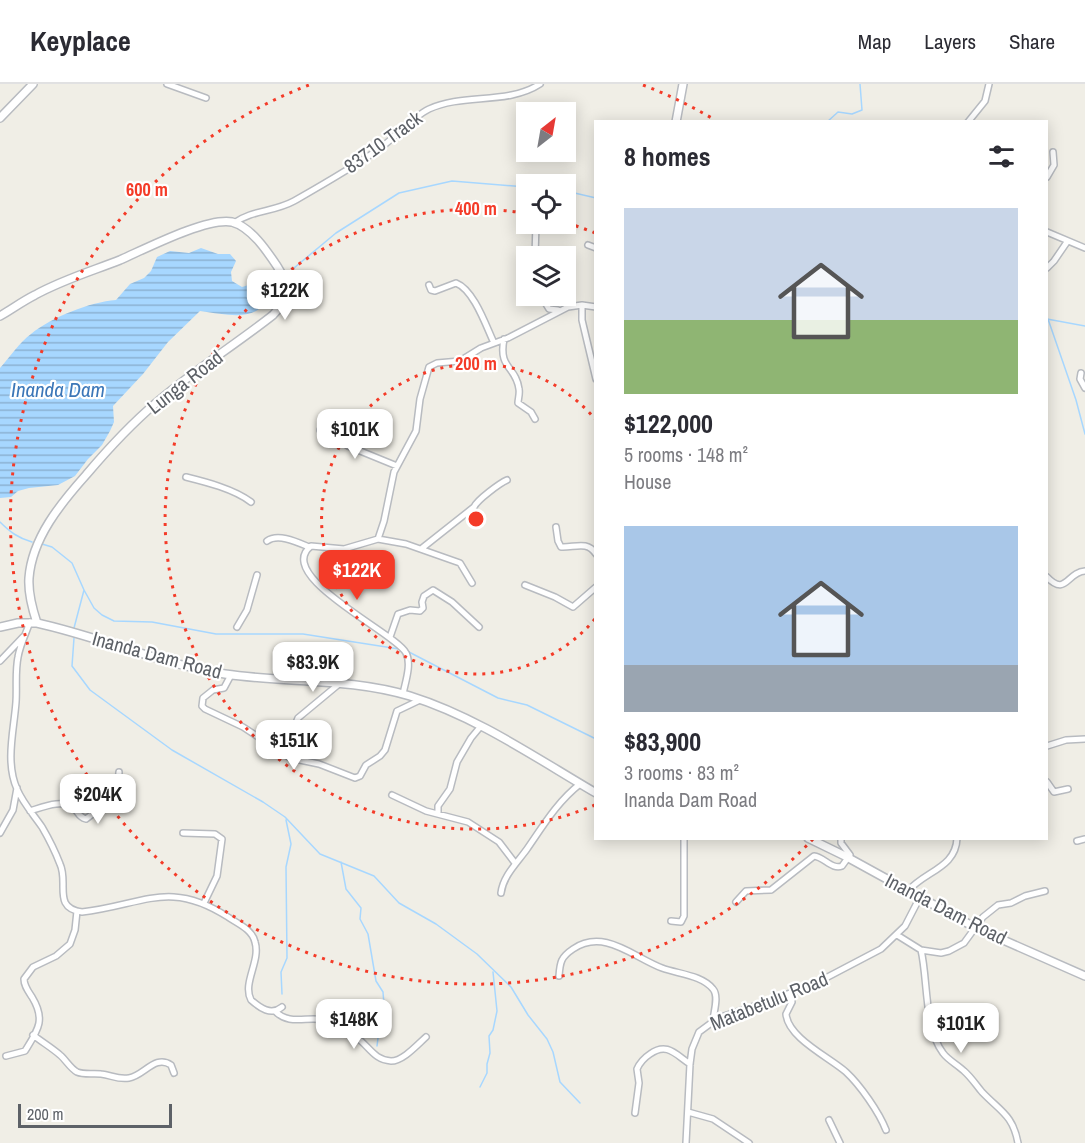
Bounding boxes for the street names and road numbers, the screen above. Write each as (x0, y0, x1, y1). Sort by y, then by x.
street label: 83710 Track (338, 104, 428, 179)
street label: Lunga Road (141, 343, 228, 420)
street label: Inanda Dam Road (89, 624, 225, 685)
street label: Inanda Dam Road (881, 866, 1012, 951)
street label: Matabetulu Road (706, 965, 832, 1036)

